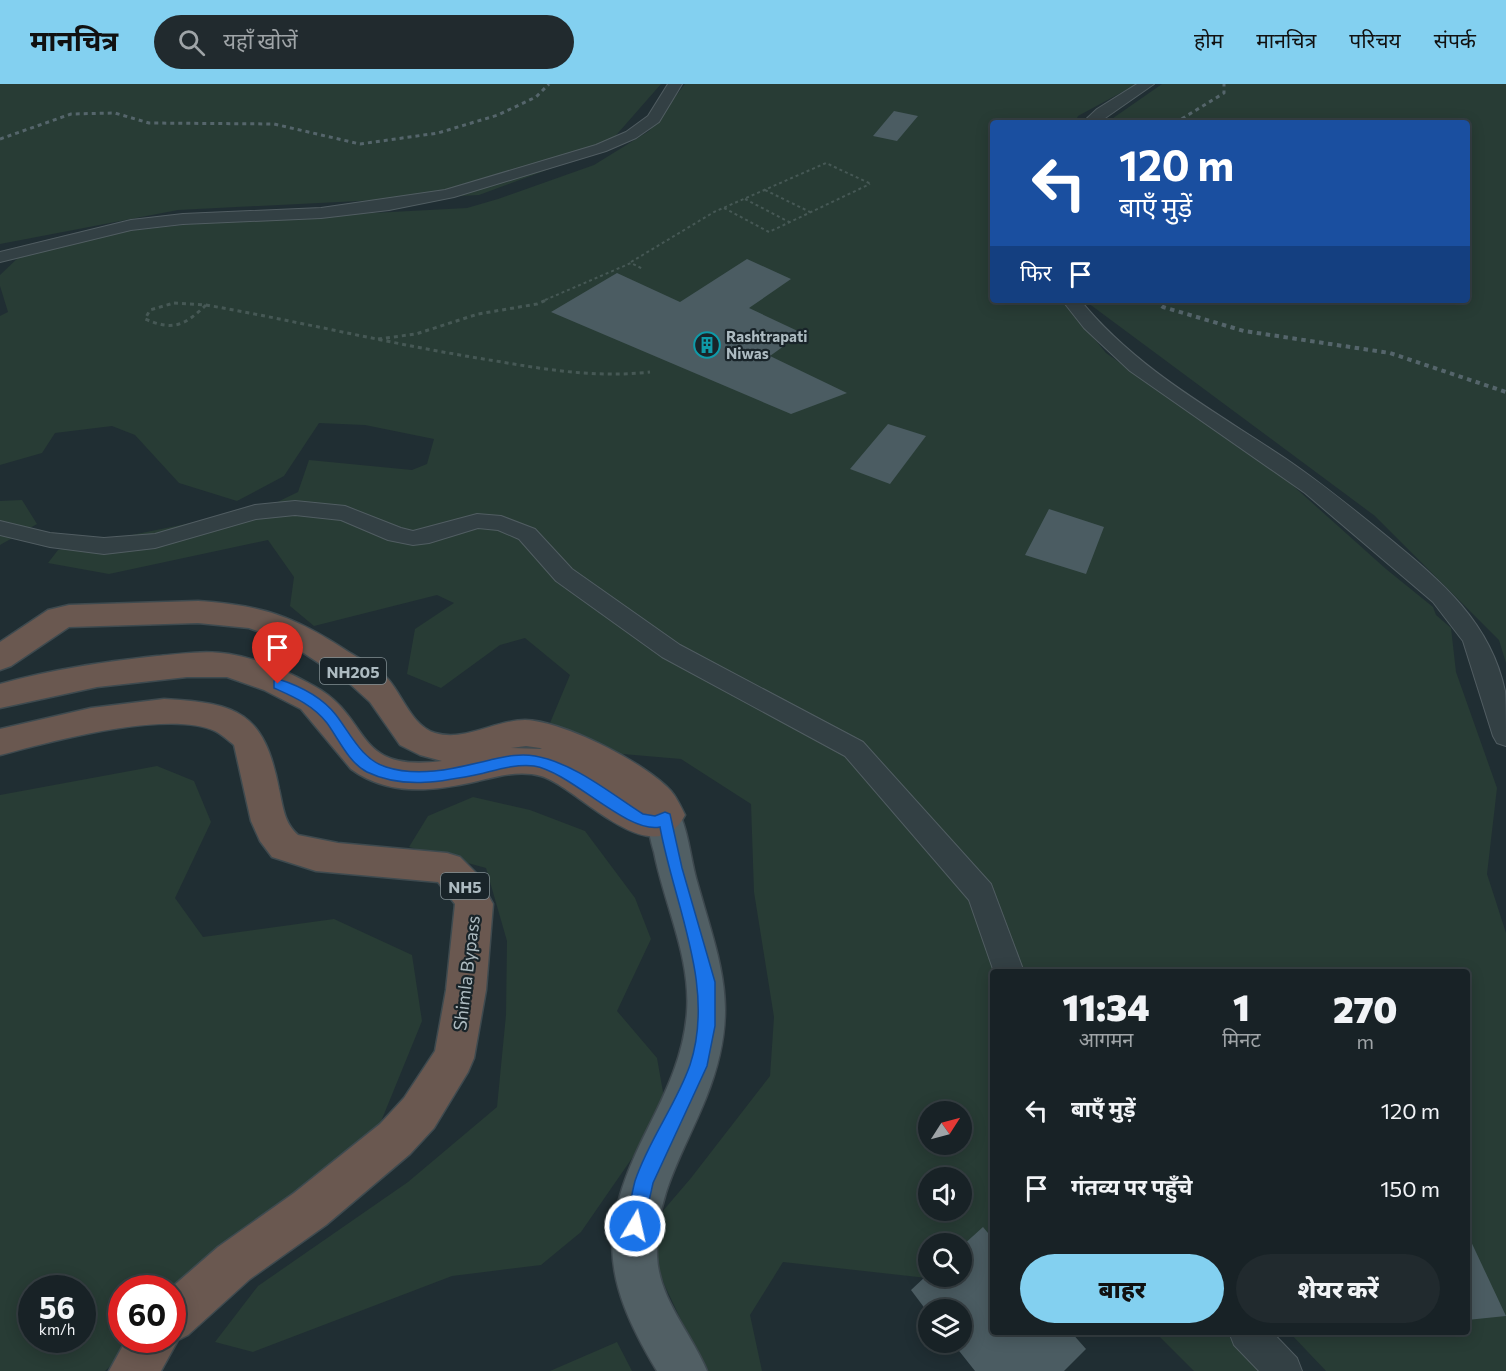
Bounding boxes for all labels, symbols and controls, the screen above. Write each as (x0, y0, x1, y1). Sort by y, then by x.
search box (154, 15, 574, 69)
text: मानचित्र (30, 23, 118, 57)
icon: search (175, 26, 208, 59)
text: यहाँ खोजें (223, 27, 298, 54)
text: होम (1194, 27, 1223, 52)
text: मानचित्र (1256, 27, 1316, 52)
text: परिचय (1349, 27, 1401, 52)
text: संपर्क (1434, 27, 1476, 52)
text: 120 m (1119, 138, 1234, 190)
icon: left (1020, 144, 1098, 222)
text: बाएँ मुड़ें (1119, 190, 1192, 223)
icon: arrive (1064, 258, 1097, 291)
text: फिर (1020, 259, 1052, 286)
place label: Rashtrapati Niwas (726, 327, 807, 362)
building icon: Rashtrapati Niwas (692, 330, 722, 360)
pin (252, 622, 303, 684)
icon: arrive (261, 631, 294, 664)
road number: NH205 (320, 658, 386, 684)
road number: NH5 (441, 873, 489, 899)
street label: Shimla Bypass (448, 914, 484, 1032)
text: 11:34 (1062, 984, 1150, 1028)
text: 1 (1233, 984, 1250, 1028)
text: 270 (1333, 986, 1398, 1030)
text: आगमन (1079, 1027, 1133, 1051)
text: मिनट (1222, 1027, 1261, 1051)
text: m (1357, 1029, 1374, 1053)
icon: left (1020, 1094, 1053, 1127)
text: बाएँ मुड़ें (1071, 1095, 1136, 1122)
text: 120 m (1381, 1097, 1440, 1124)
north arrow (918, 1101, 972, 1155)
map controls (918, 1101, 972, 1353)
button: sound (918, 1167, 972, 1221)
icon: arrive (1020, 1172, 1053, 1205)
text: गंतव्य पर पहुँचे (1071, 1173, 1193, 1200)
text: 150 m (1380, 1175, 1440, 1202)
position arrow (603, 1194, 667, 1258)
button: search (918, 1233, 972, 1287)
button: बाहर (1020, 1254, 1224, 1323)
button: शेयर करें (1236, 1254, 1440, 1323)
speed limit sign: 60 (108, 1275, 186, 1353)
text: 56 (39, 1288, 75, 1325)
button: layers (918, 1299, 972, 1353)
text: km/h (39, 1320, 75, 1338)

